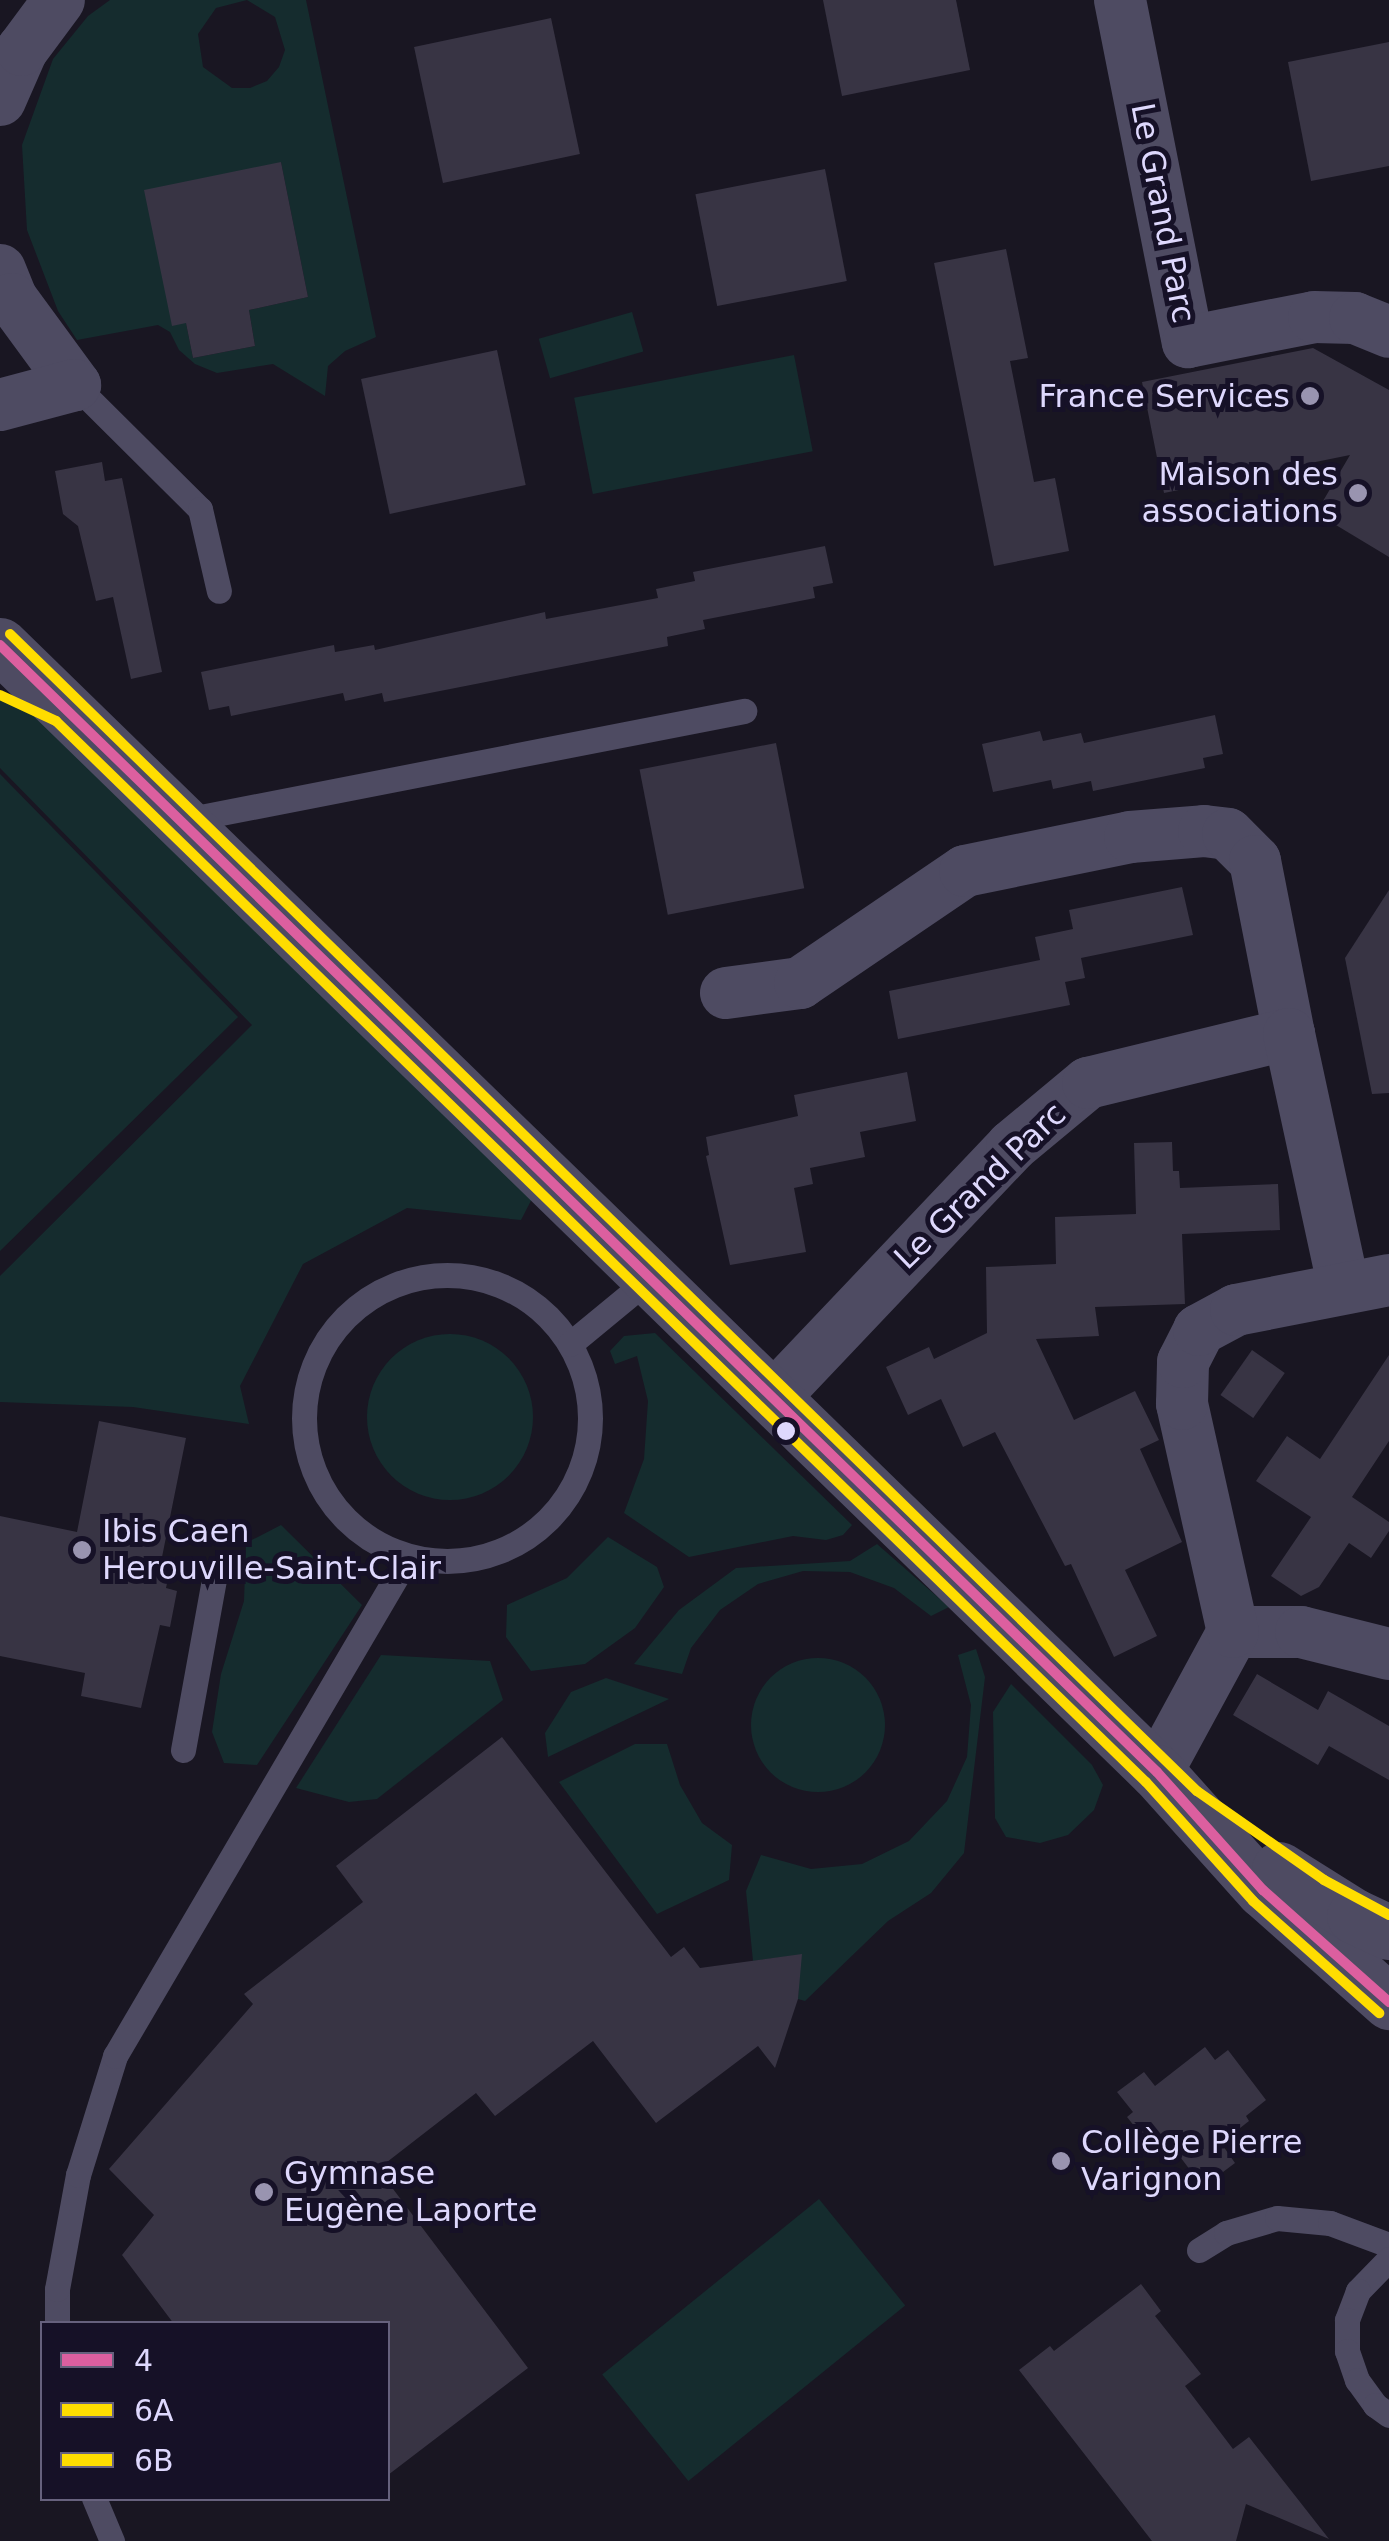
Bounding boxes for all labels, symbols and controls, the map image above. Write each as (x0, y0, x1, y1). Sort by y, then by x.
street label: Le Grand Parc (1123, 100, 1203, 326)
place label: France Services (1038, 377, 1290, 415)
marker: France Services (1299, 385, 1321, 407)
place label: Maison des associations (1141, 456, 1338, 531)
marker: Maison des associations (1347, 482, 1369, 504)
street label: Le Grand Parc (886, 1095, 1074, 1277)
unlabelled marker (776, 1421, 796, 1441)
place label: Ibis Caen Herouville-Saint-Clair (102, 1513, 441, 1588)
marker: Ibis Caen Herouville-Saint-Clair (71, 1539, 93, 1561)
place label: Collège Pierre Varignon (1081, 2124, 1302, 2199)
marker: Collège Pierre Varignon (1050, 2150, 1072, 2172)
place label: Gymnase Eugène Laporte (284, 2155, 537, 2230)
marker: Gymnase Eugène Laporte (253, 2181, 275, 2203)
legend (40, 2321, 390, 2501)
text: 4 (134, 2343, 153, 2378)
text: 6A (134, 2393, 174, 2428)
text: 6B (134, 2443, 174, 2478)

